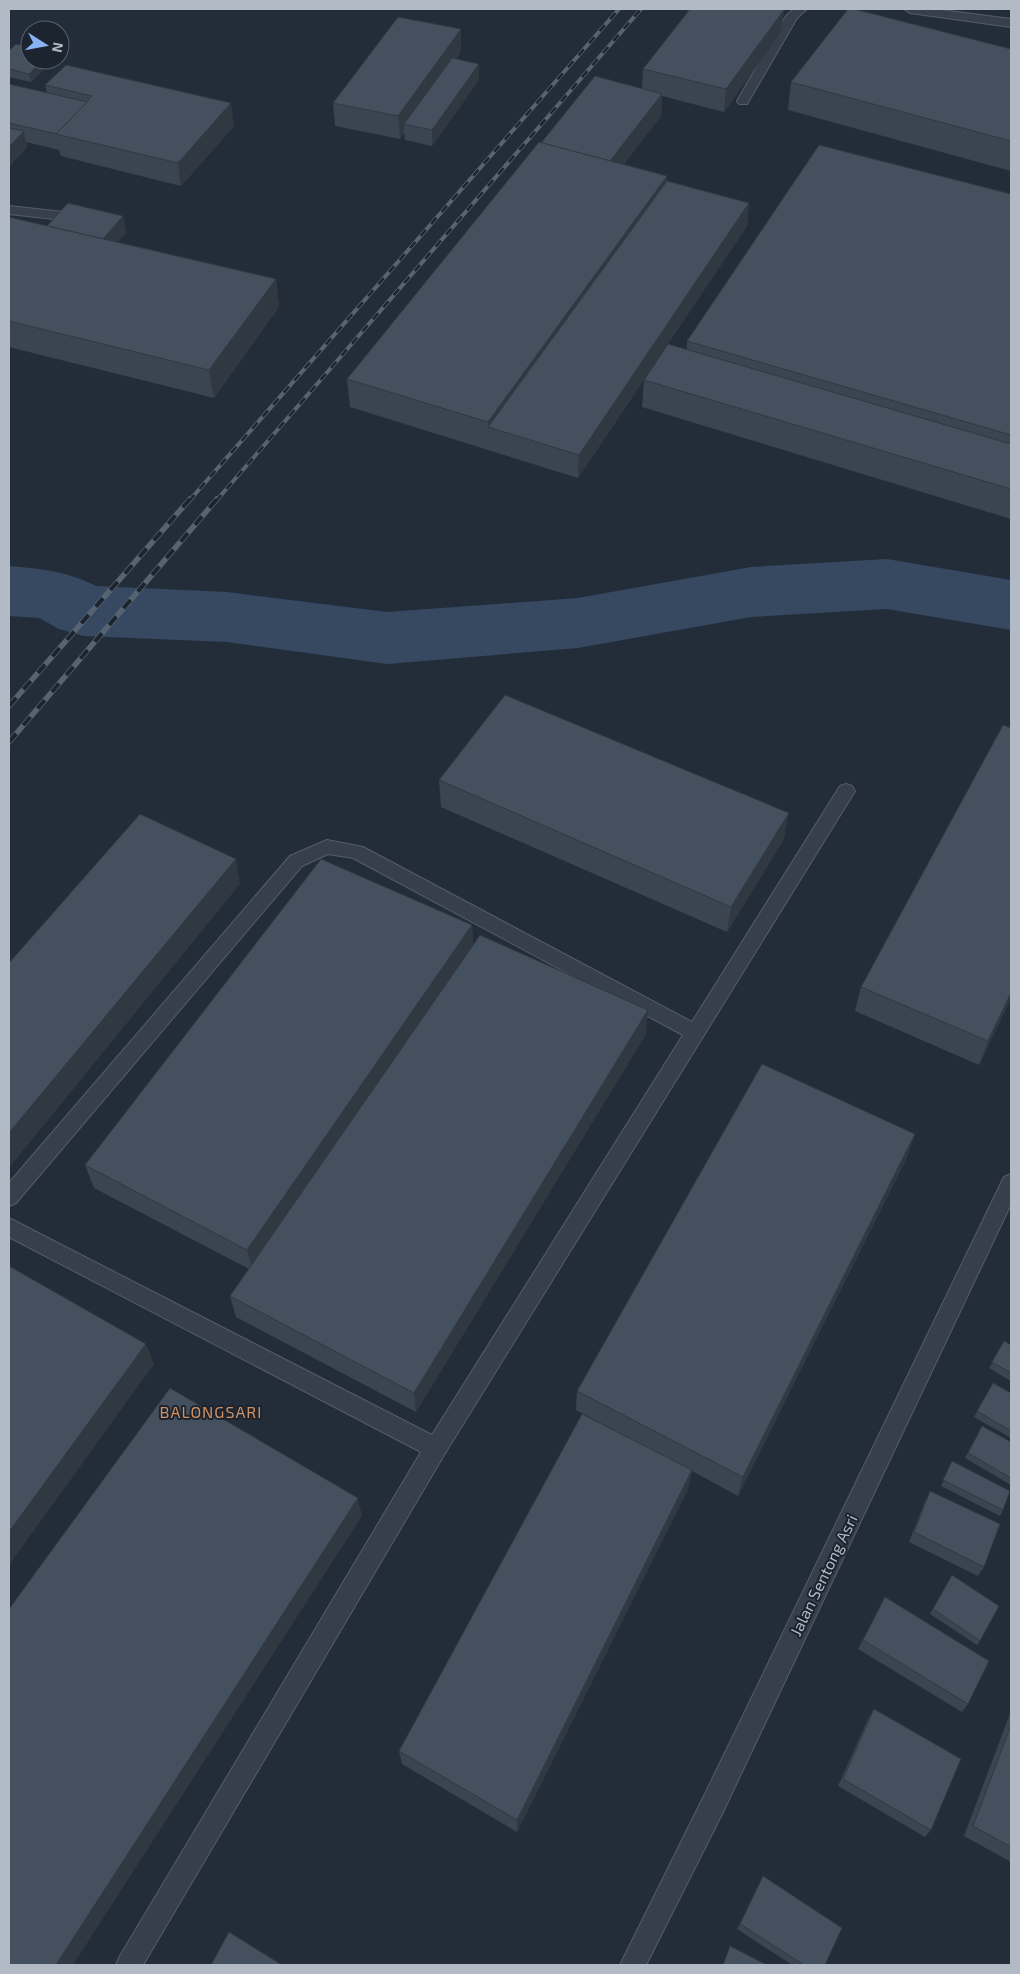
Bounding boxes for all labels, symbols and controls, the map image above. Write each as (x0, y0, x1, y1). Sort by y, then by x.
north arrow (20, 20, 70, 70)
text: N (49, 41, 68, 54)
district label: BALONGSARI (160, 1402, 262, 1421)
street label: Jalan Sentong Asri (785, 1511, 861, 1639)

